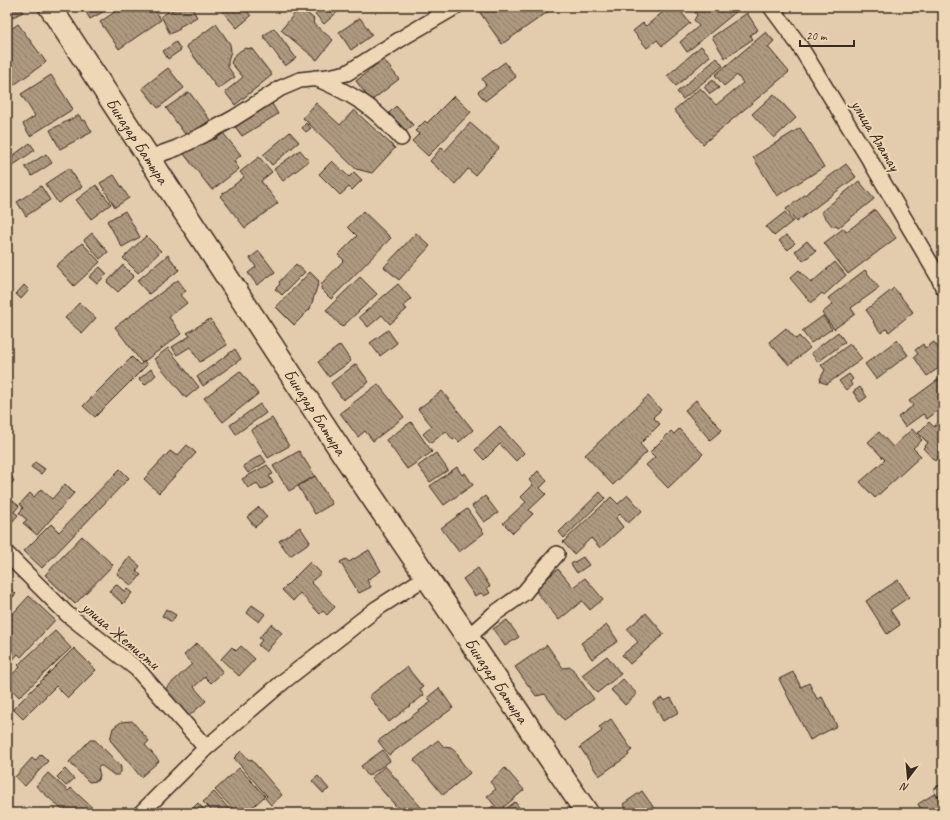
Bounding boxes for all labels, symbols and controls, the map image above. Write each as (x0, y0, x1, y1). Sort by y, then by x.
scale bar (800, 22, 854, 48)
text: 20 m (806, 28, 828, 44)
street label: Биназар Батыра (101, 94, 174, 190)
street label: улица Алатау (846, 95, 906, 176)
street label: Биназар Батыра (279, 365, 352, 461)
street label: улица Жемисти (77, 596, 165, 675)
street label: Биназар Батыра (460, 634, 534, 729)
north arrow (888, 758, 928, 798)
text: N (898, 779, 910, 795)

